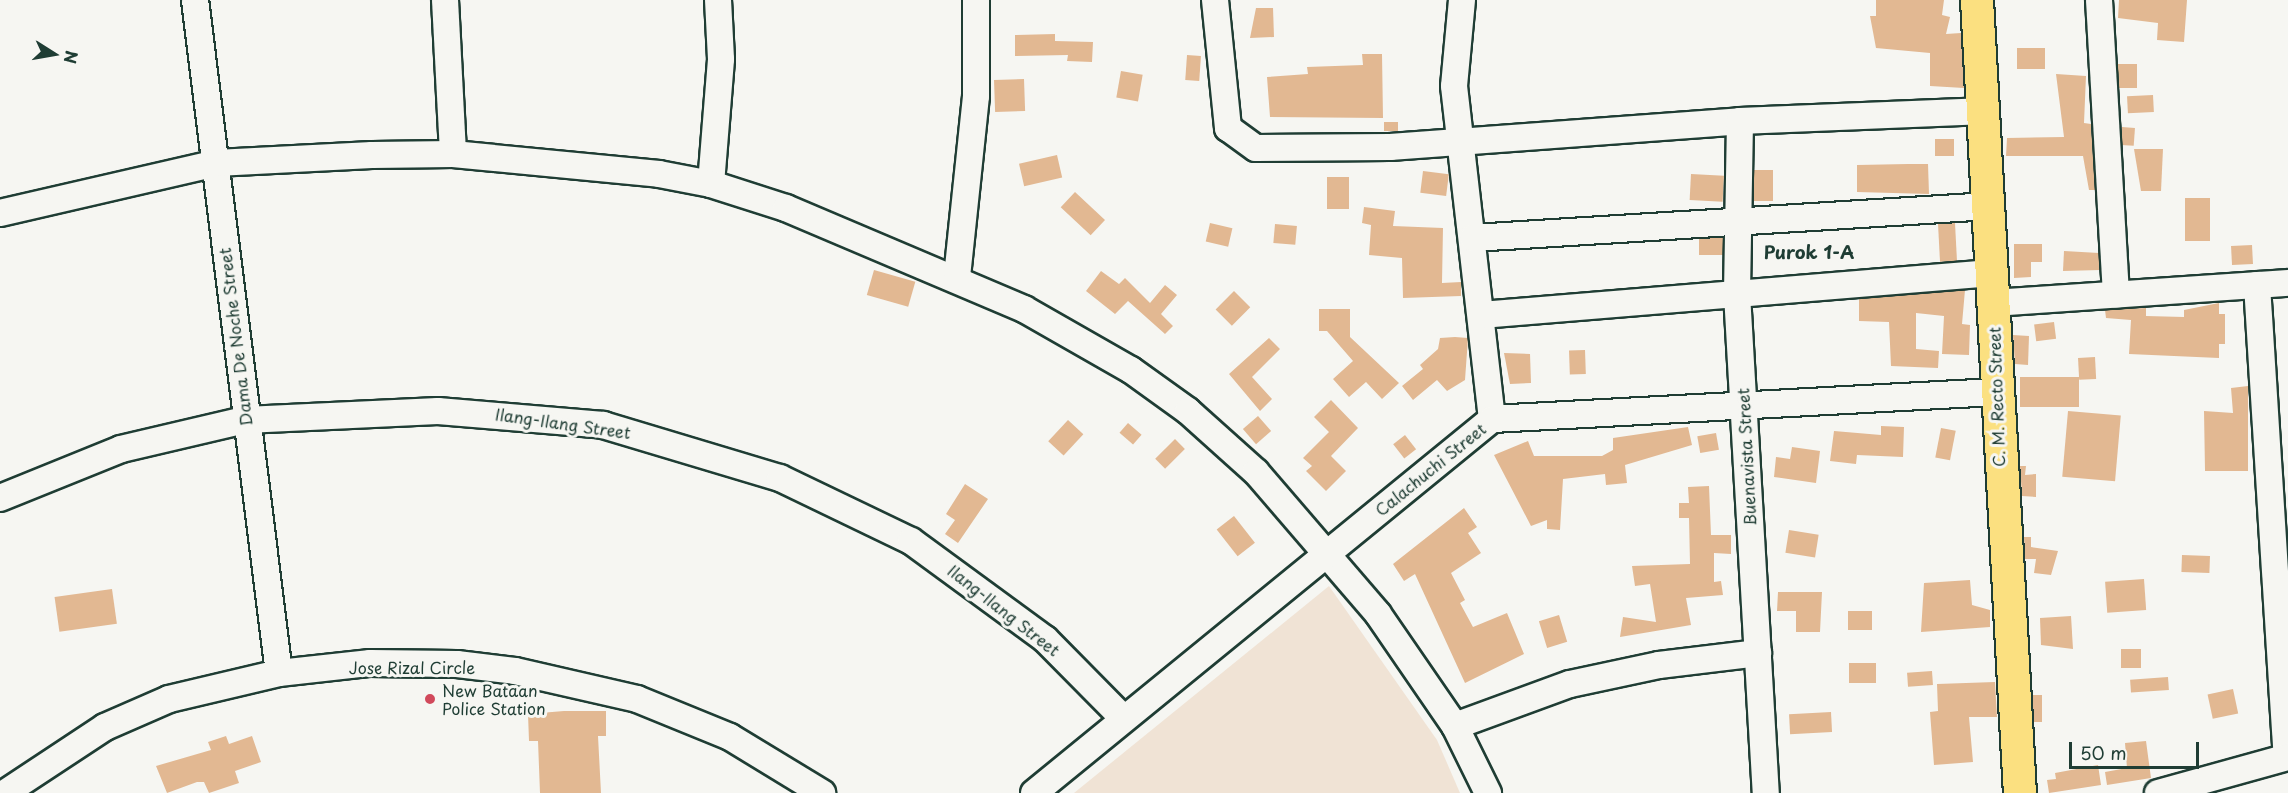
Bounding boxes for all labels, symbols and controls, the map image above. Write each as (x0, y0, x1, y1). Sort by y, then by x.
north arrow (24, 24, 84, 84)
text: N (59, 49, 85, 66)
district label: Purok 1-A (1763, 241, 1855, 263)
street label: Dama De Noche Street (214, 246, 256, 428)
street label: C. M. Recto Street (1984, 326, 2008, 468)
street label: Buenavista Street (1733, 387, 1759, 527)
street label: Ilang-Ilang Street (494, 404, 632, 442)
street label: Calachuchi Street (1371, 418, 1489, 520)
street label: Ilang-Ilang Street (944, 561, 1064, 659)
street label: Jose Rizal Circle (348, 657, 476, 677)
place label: New Bataan Police Station (442, 680, 546, 718)
marker: New Bataan Police Station (423, 692, 437, 706)
scale bar (2072, 730, 2202, 768)
text: 50 m (2080, 739, 2127, 766)

